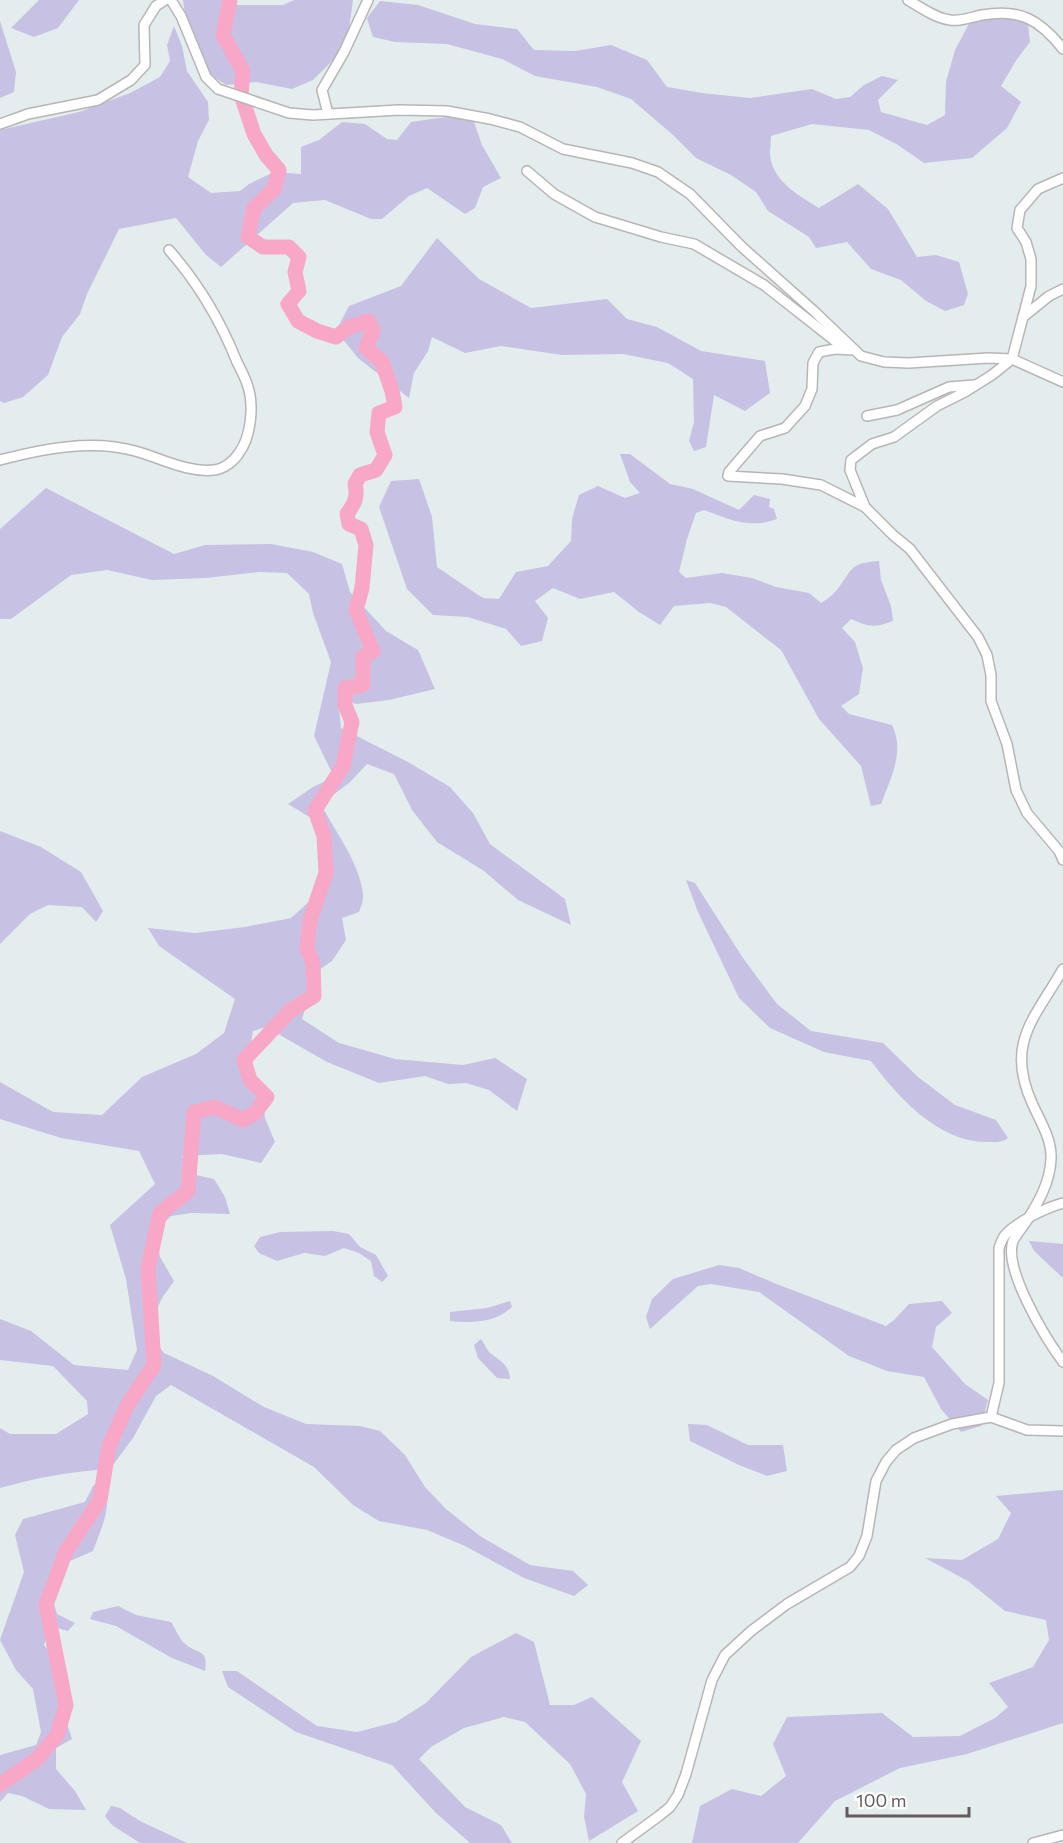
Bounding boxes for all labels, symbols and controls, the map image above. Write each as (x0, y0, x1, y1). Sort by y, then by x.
scale bar (847, 1780, 968, 1818)
text: 100 m (856, 1789, 906, 1811)

